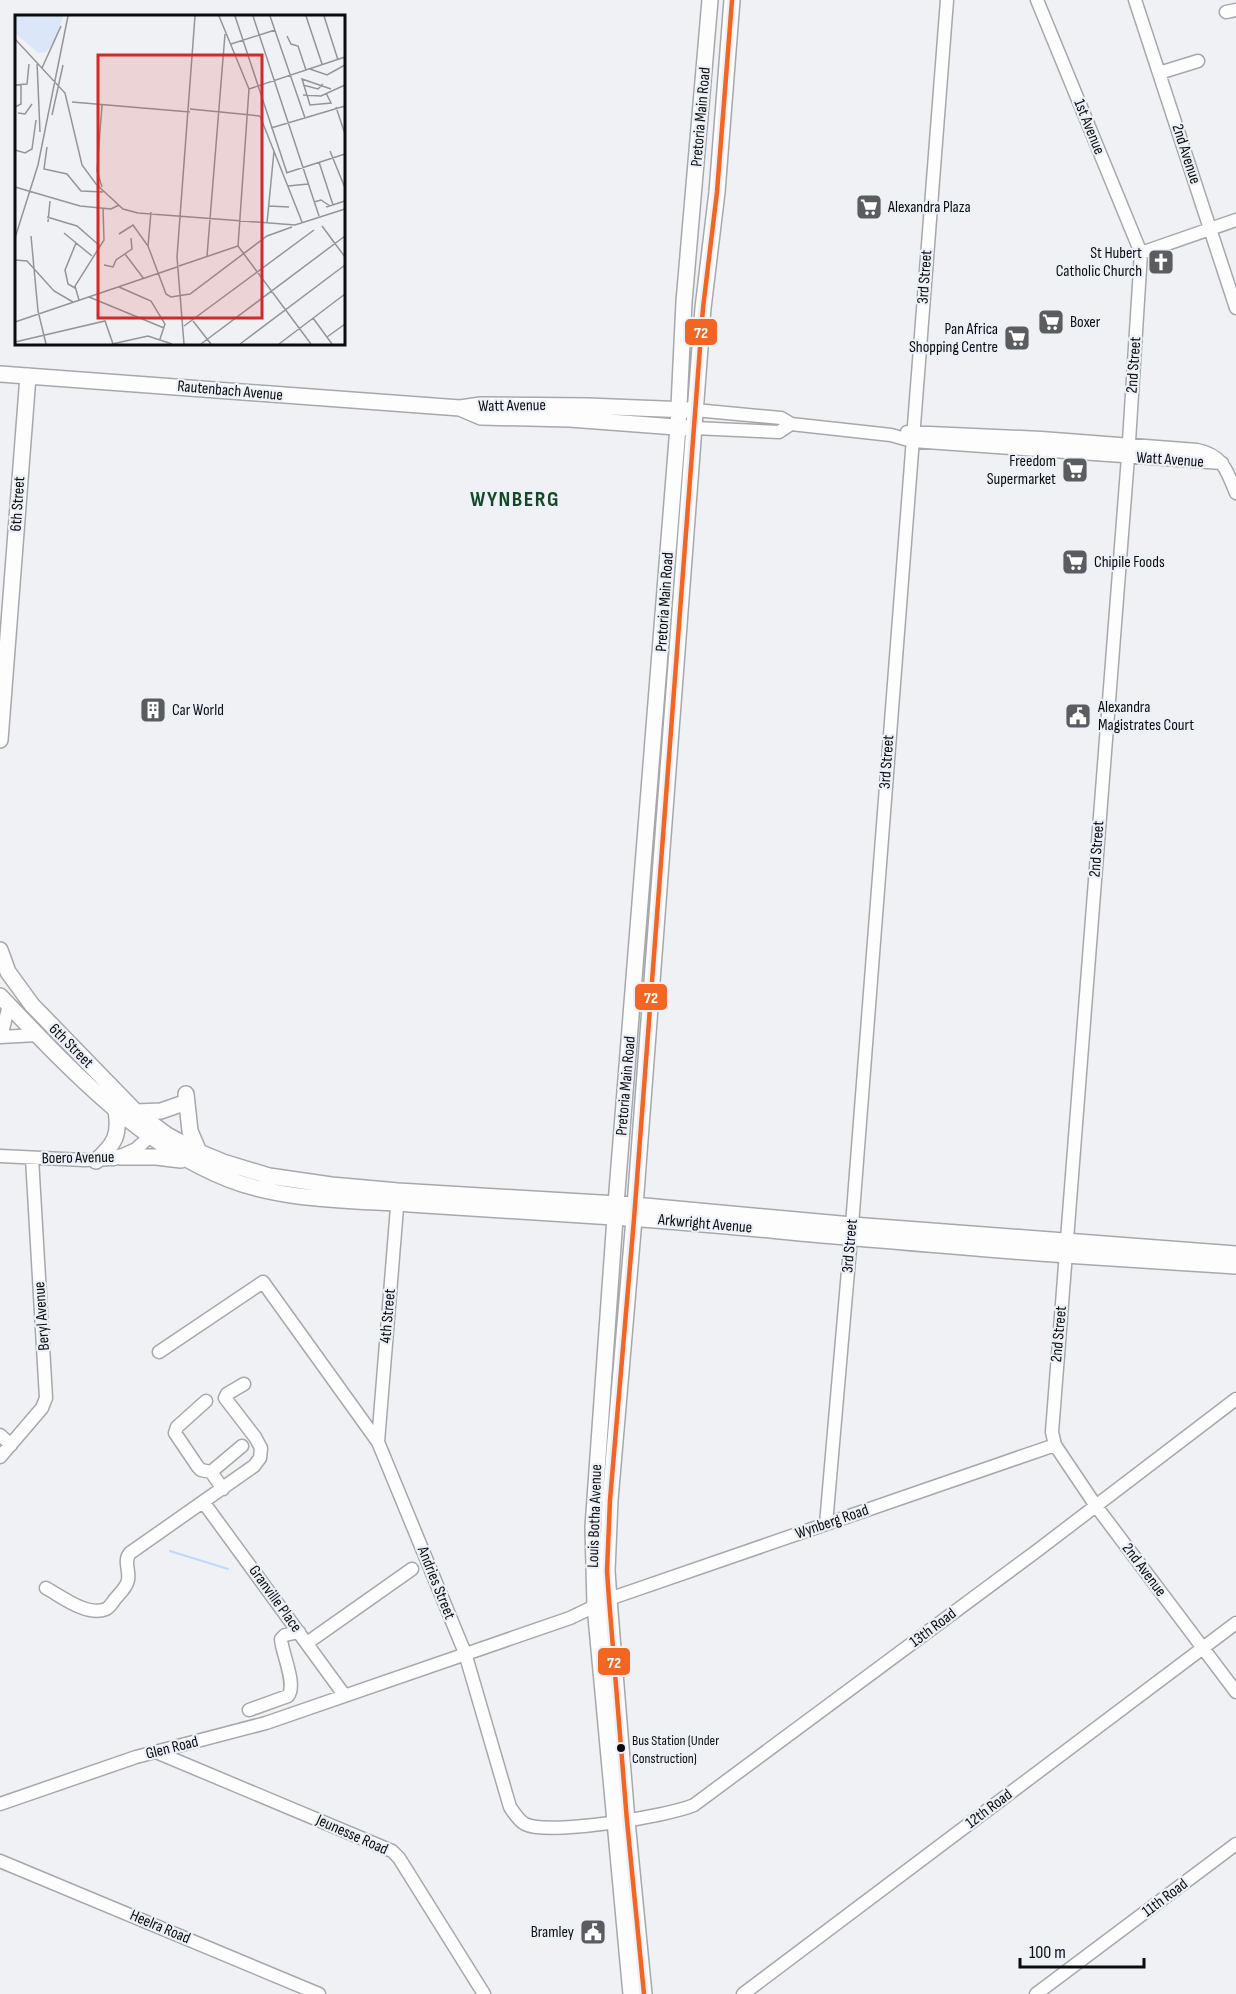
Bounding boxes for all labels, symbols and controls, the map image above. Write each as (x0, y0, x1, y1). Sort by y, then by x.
inset map (15, 15, 345, 345)
street label: Pretoria Main Road (687, 66, 715, 168)
street label: 1st Avenue (1069, 97, 1109, 157)
street label: 2nd Avenue (1167, 122, 1205, 186)
supermarket icon: Alexandra Plaza (854, 192, 884, 222)
place label: Alexandra Plaza (887, 198, 971, 217)
place label: St Hubert Catholic Church (1056, 244, 1142, 281)
church icon: St Hubert Catholic Church (1146, 247, 1176, 277)
street label: 3rd Street (914, 249, 936, 305)
supermarket icon: Boxer (1036, 307, 1066, 337)
place label: Boxer (1070, 313, 1101, 332)
line badge: 72 (684, 318, 718, 346)
place label: Pan Africa Shopping Centre (909, 320, 998, 357)
supermarket icon: Pan Africa Shopping Centre (1002, 323, 1032, 353)
text: 72 (694, 324, 708, 343)
street label: 2nd Street (1123, 336, 1145, 394)
street label: Rautenbach Avenue (176, 377, 284, 405)
street label: Watt Avenue (478, 396, 546, 416)
street label: Watt Avenue (1136, 448, 1204, 472)
place label: Freedom Supermarket (987, 452, 1056, 489)
supermarket icon: Freedom Supermarket (1060, 455, 1090, 485)
street label: 6th Street (7, 476, 29, 532)
district label: WYNBERG (470, 486, 560, 513)
supermarket icon: Chipile Foods (1060, 547, 1090, 577)
street label: Pretoria Main Road (652, 552, 678, 652)
place label: Chipile Foods (1094, 553, 1165, 572)
building icon: Car World (138, 695, 168, 725)
place label: Alexandra Magistrates Court (1097, 698, 1194, 735)
place label: Car World (172, 701, 224, 720)
public building icon: Alexandra Magistrates Court (1063, 701, 1093, 731)
street label: 3rd Street (876, 734, 898, 790)
street label: 2nd Street (1086, 820, 1108, 878)
line badge: 72 (634, 983, 668, 1011)
text: 72 (644, 989, 658, 1008)
street label: 6th Street (45, 1020, 97, 1072)
street label: Pretoria Main Road (612, 1035, 640, 1137)
street label: Boero Avenue (41, 1148, 115, 1168)
street label: Arkwright Avenue (656, 1210, 753, 1238)
street label: 3rd Street (838, 1218, 862, 1274)
street label: Beryl Avenue (30, 1281, 54, 1351)
street label: 4th Street (376, 1288, 400, 1344)
street label: 2nd Street (1047, 1305, 1071, 1363)
street label: Louis Botha Avenue (584, 1464, 606, 1568)
street label: Wynberg Road (793, 1501, 871, 1543)
street label: 2nd Avenue (1118, 1540, 1170, 1600)
street label: Andries Street (412, 1543, 459, 1622)
street label: Granville Place (244, 1562, 306, 1636)
street label: 13th Road (906, 1604, 960, 1652)
line badge: 72 (597, 1647, 631, 1676)
text: 72 (607, 1654, 621, 1673)
street label: Glen Road (144, 1732, 200, 1764)
place label: Bus Station (Under Construction) (632, 1732, 719, 1767)
marker: Bus Station (Under Construction) (615, 1742, 627, 1754)
street label: 12th Road (962, 1785, 1016, 1833)
street label: Jeunesse Road (312, 1810, 391, 1859)
street label: 11th Road (1139, 1875, 1191, 1921)
street label: Heelra Road (127, 1906, 193, 1948)
public building icon: Bramley (578, 1917, 608, 1947)
place label: Bramley (531, 1923, 574, 1942)
scale bar (1020, 1931, 1144, 1969)
text: 100 m (1029, 1942, 1066, 1963)

